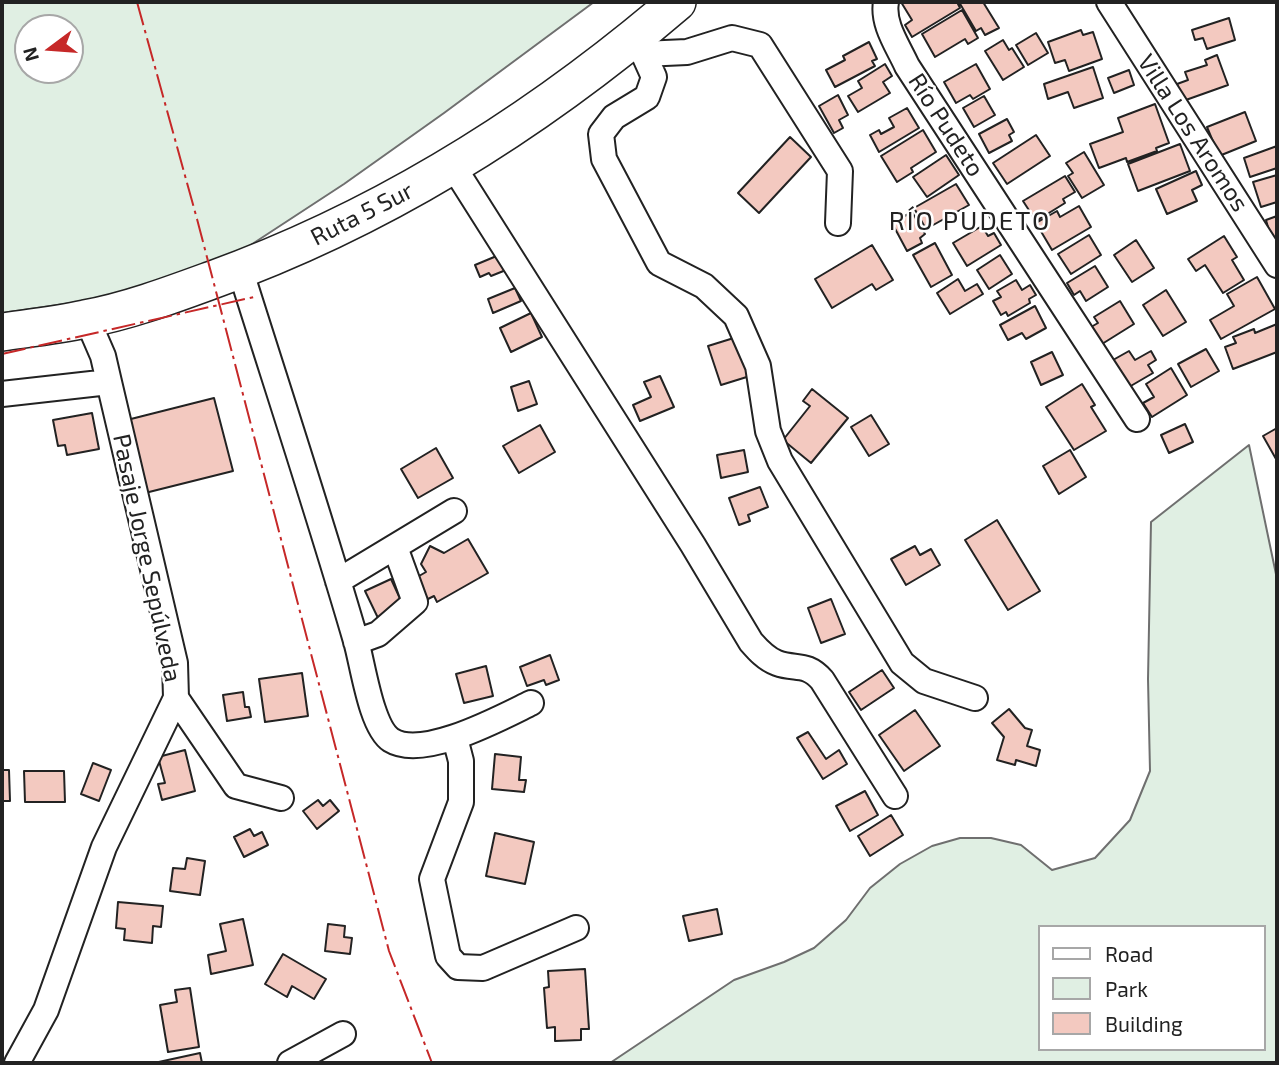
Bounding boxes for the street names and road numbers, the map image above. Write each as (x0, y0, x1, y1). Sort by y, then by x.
street label: Villa Los Aromos (1131, 49, 1255, 217)
street label: Río Pudeto (902, 68, 990, 182)
street label: Ruta 5 Sur (306, 176, 418, 252)
street label: Pasaje Jorge Sepúlveda (107, 431, 187, 685)

